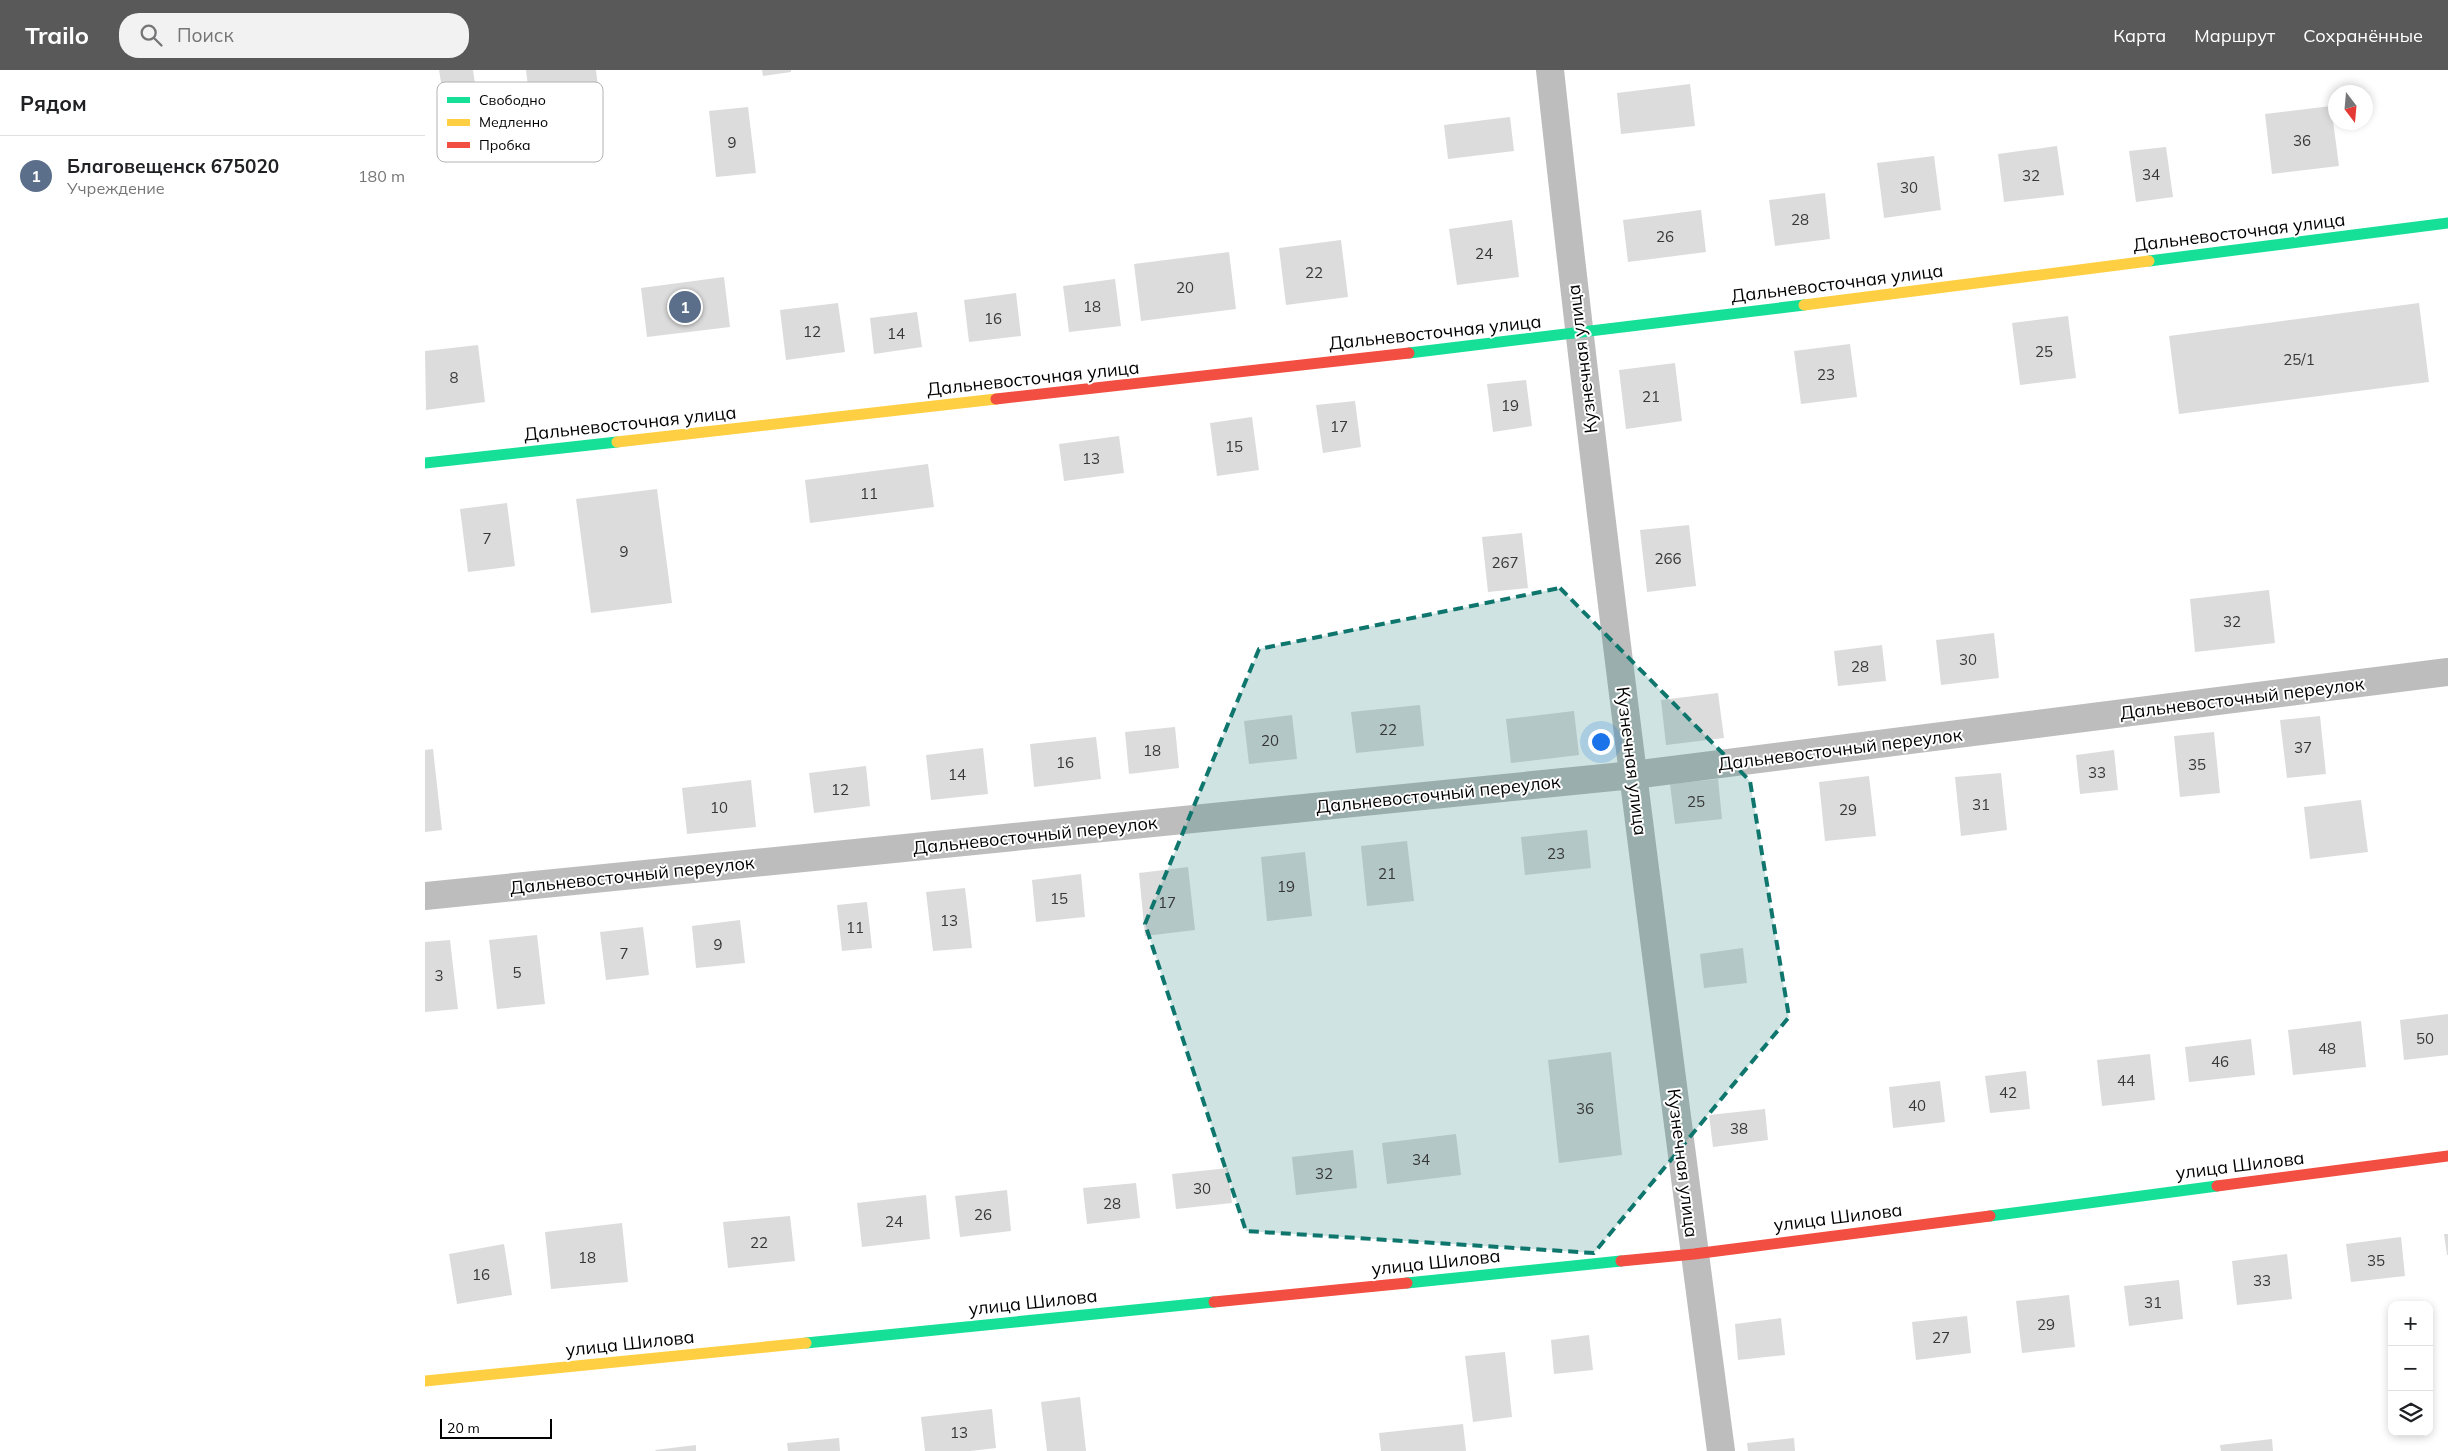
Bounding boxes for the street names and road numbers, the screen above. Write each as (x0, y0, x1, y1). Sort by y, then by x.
street label: Дальневосточная улица (2132, 208, 2346, 256)
street label: Дальневосточная улица (1730, 259, 1944, 307)
street label: Кузнечная улица (1561, 283, 1603, 435)
street label: Дальневосточная улица (1328, 309, 1542, 355)
street label: Дальневосточная улица (926, 355, 1140, 401)
street label: Дальневосточная улица (523, 400, 737, 446)
street label: Дальневосточный переулок (2119, 672, 2366, 724)
street label: Кузнечная улица (1611, 685, 1653, 837)
street label: Дальневосточный переулок (1717, 723, 1964, 775)
street label: Дальневосточный переулок (1315, 770, 1562, 818)
street label: Дальневосточный переулок (912, 811, 1159, 859)
street label: Дальневосточный переулок (509, 851, 756, 899)
street label: Кузнечная улица (1662, 1087, 1704, 1239)
street label: улица Шилова (2174, 1146, 2306, 1184)
street label: улица Шилова (1772, 1198, 1904, 1236)
street label: улица Шилова (1370, 1244, 1502, 1280)
street label: улица Шилова (967, 1284, 1099, 1320)
street label: улица Шилова (564, 1325, 696, 1361)

